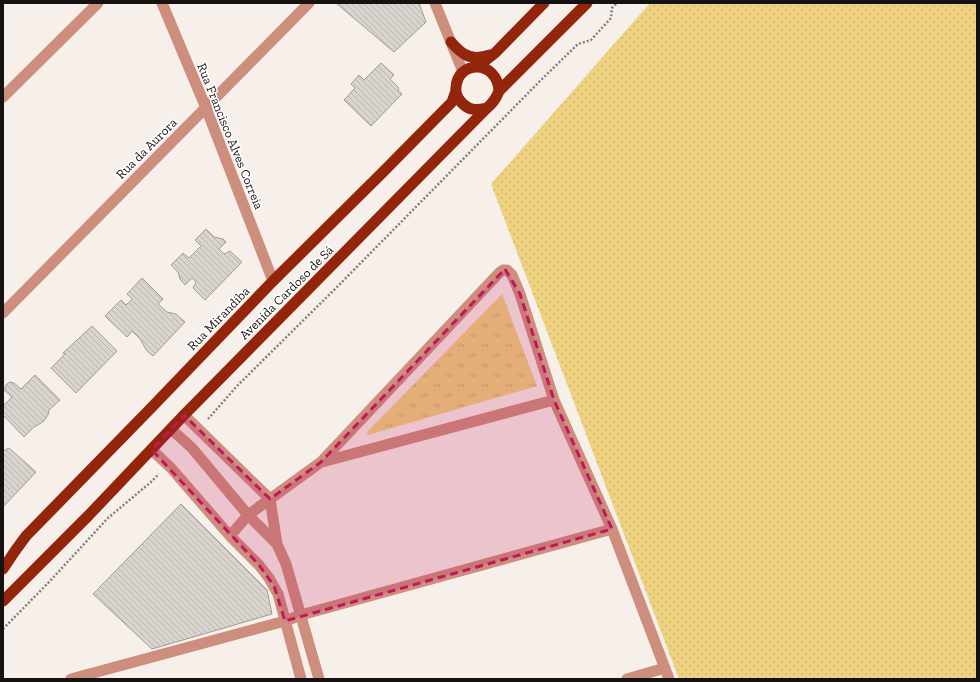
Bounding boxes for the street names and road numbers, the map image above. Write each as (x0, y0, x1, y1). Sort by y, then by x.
street label: Rua Francisco Alves Correia (194, 61, 267, 212)
street label: Rua da Aurora (113, 114, 180, 182)
street label: Avenida Cardoso de Sá (236, 242, 337, 342)
street label: Rua Mirandiba (184, 283, 253, 353)

